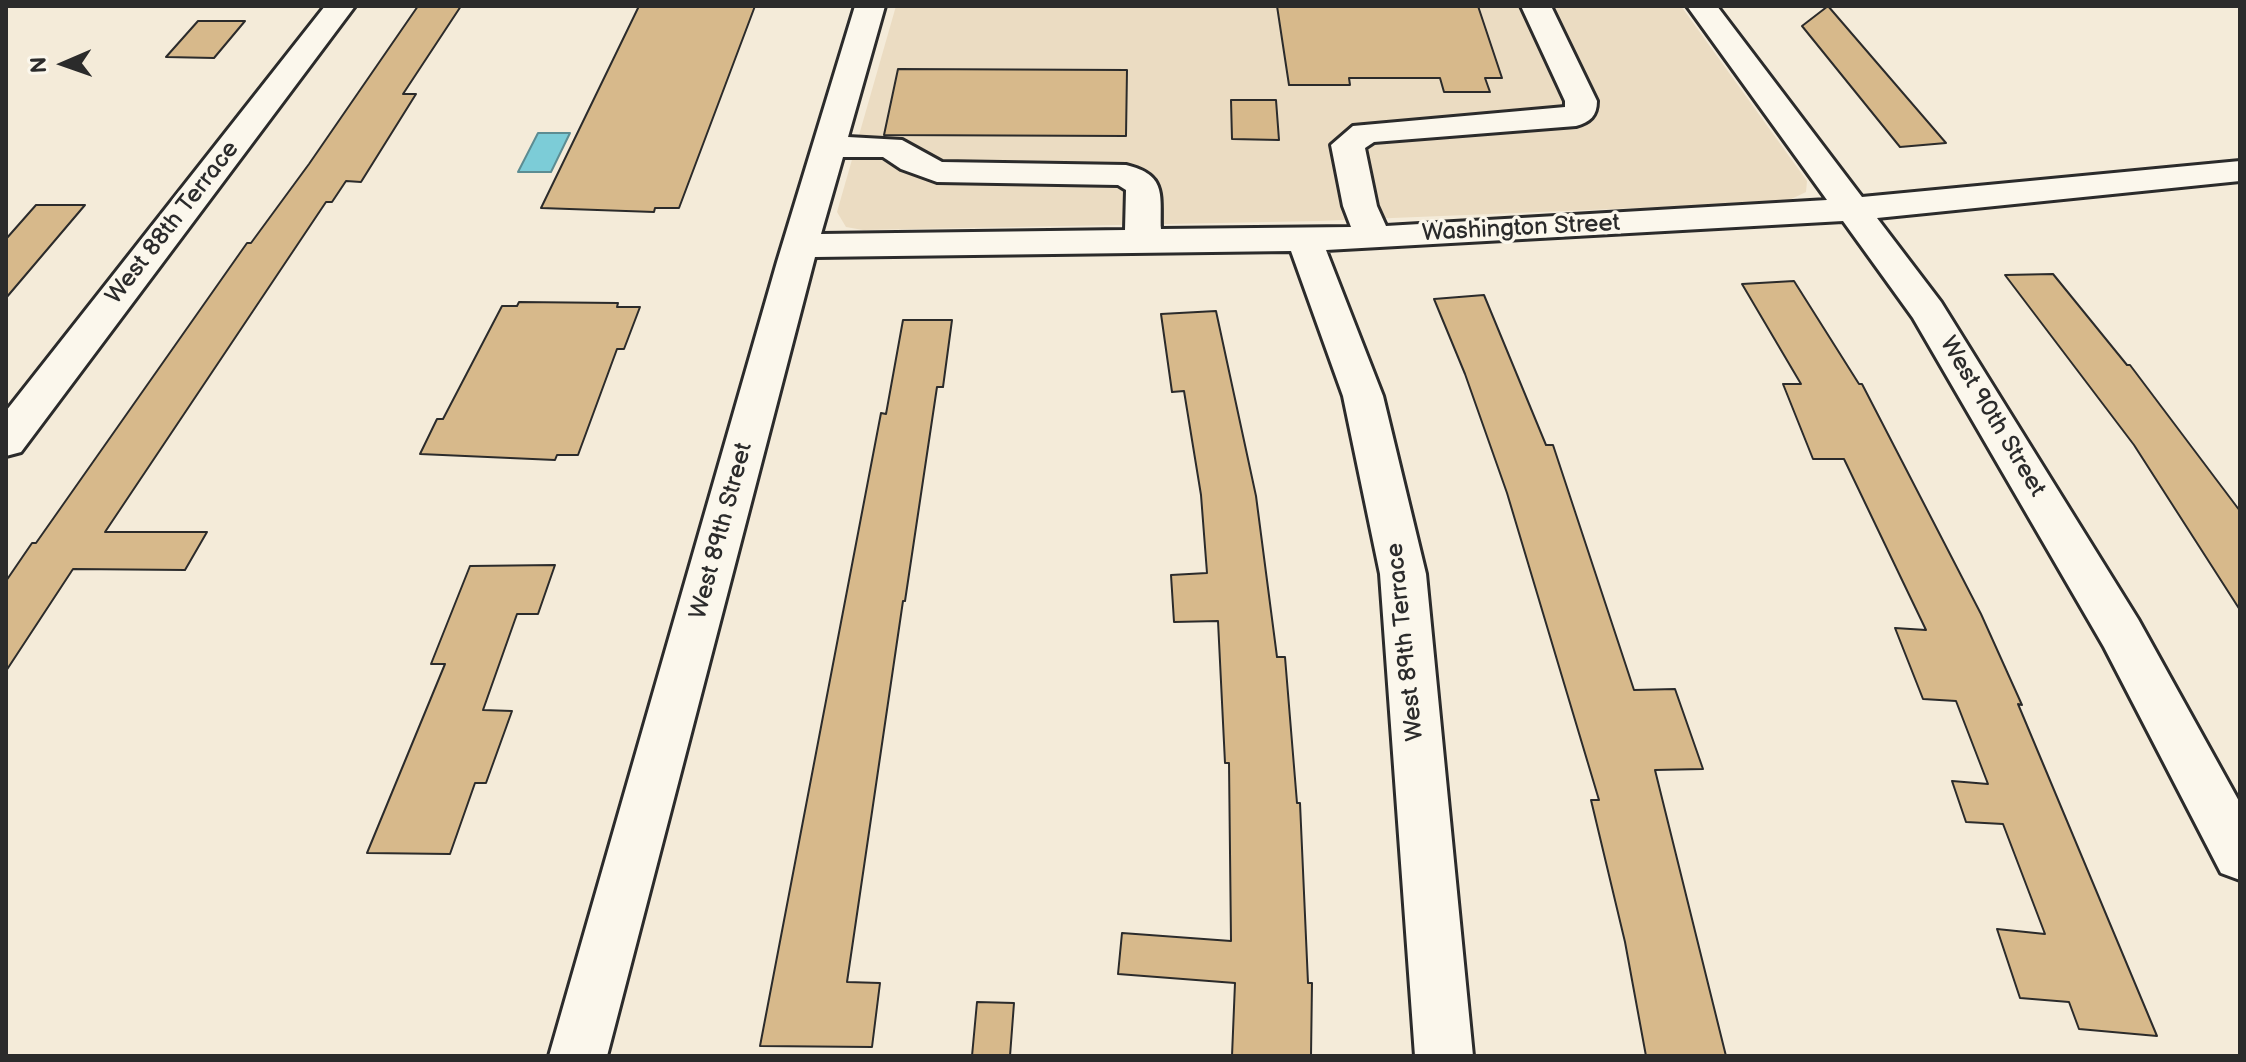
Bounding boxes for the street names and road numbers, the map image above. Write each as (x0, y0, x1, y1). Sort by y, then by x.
street label: West 88th Terrace (100, 136, 246, 310)
street label: Washington Street (1421, 209, 1621, 249)
street label: West 90th Street (1933, 332, 2051, 502)
street label: West 89th Street (685, 440, 759, 622)
street label: West 89th Terrace (1381, 542, 1431, 742)

